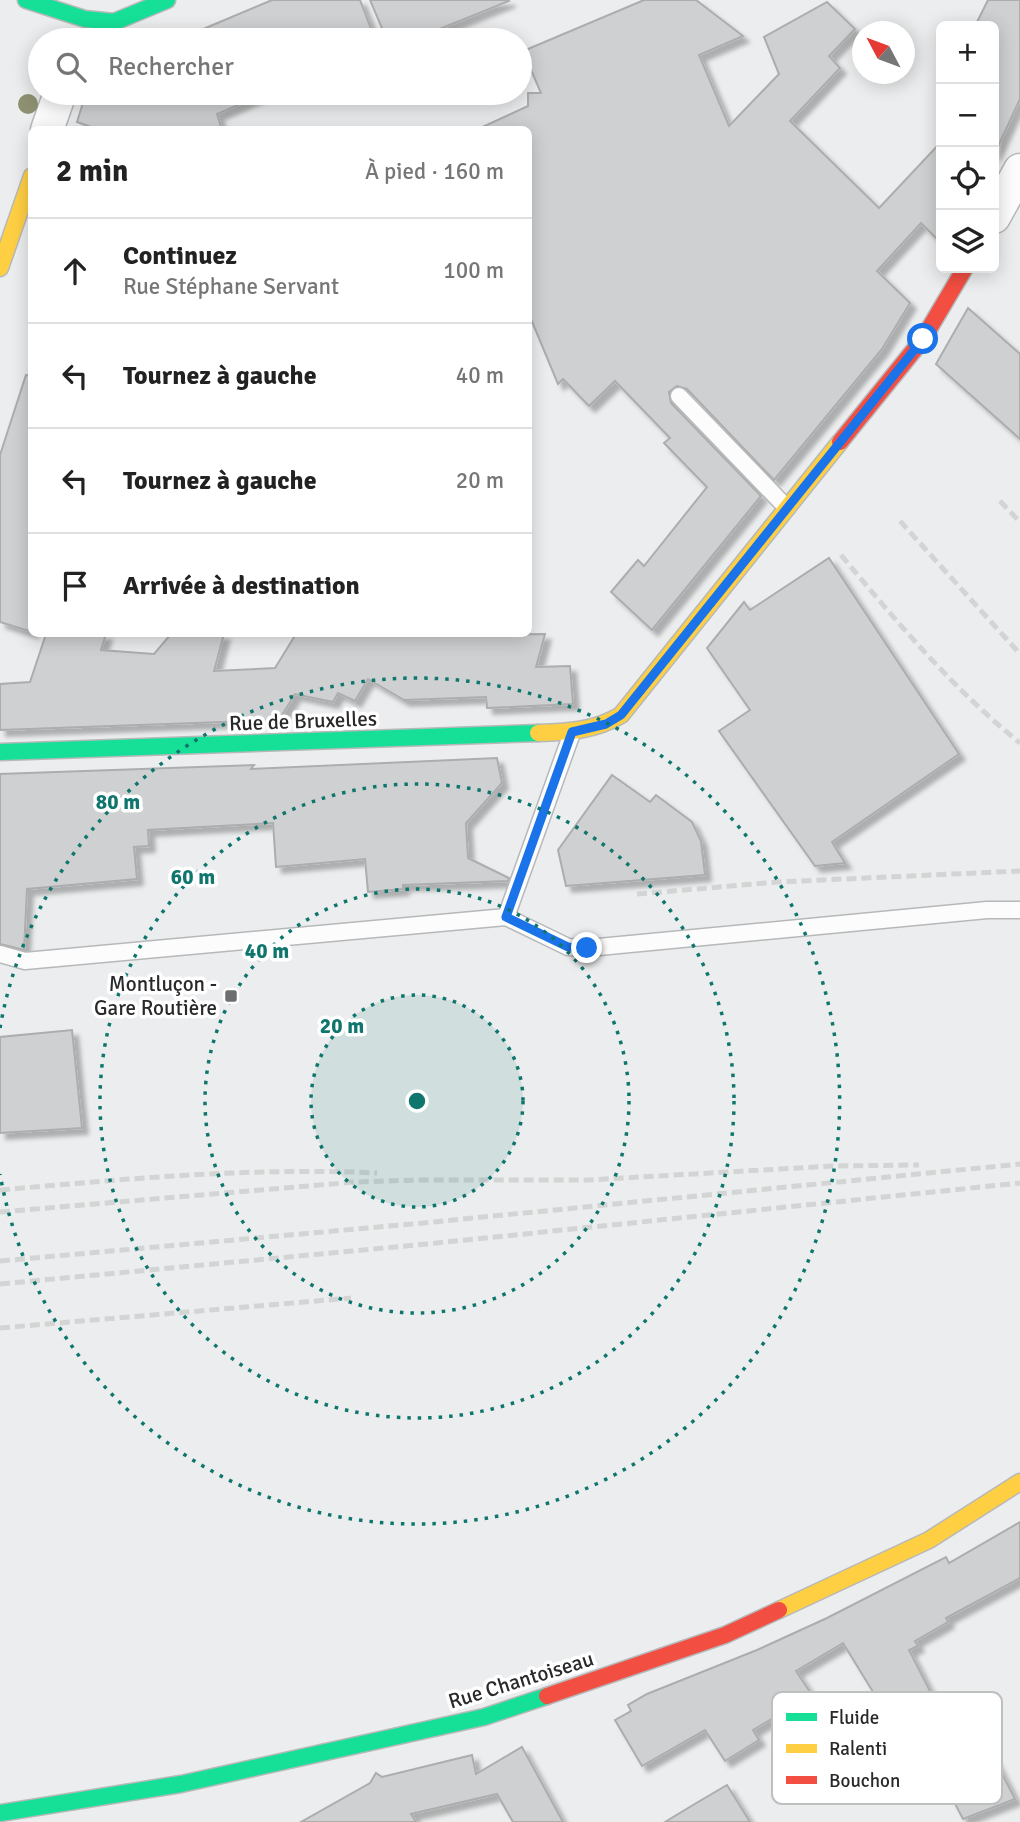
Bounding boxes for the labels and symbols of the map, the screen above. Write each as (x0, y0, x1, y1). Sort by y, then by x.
north arrow (852, 21, 915, 84)
route start (907, 323, 938, 354)
street label: Rue de Bruxelles (229, 705, 377, 737)
text: 80 m (96, 789, 140, 815)
text: 60 m (171, 864, 215, 890)
route end (571, 932, 602, 963)
text: 40 m (245, 938, 289, 964)
place label: Montluçon - Gare Routière (94, 971, 217, 1021)
marker: Montluçon - Gare Routière (223, 988, 239, 1004)
text: 20 m (320, 1013, 364, 1039)
centre of rings (405, 1089, 429, 1113)
street label: Rue Chantoiseau (445, 1646, 597, 1714)
legend (772, 1692, 1002, 1804)
text: Fluide (829, 1706, 879, 1730)
text: Ralenti (829, 1737, 887, 1761)
text: Bouchon (829, 1769, 900, 1793)

